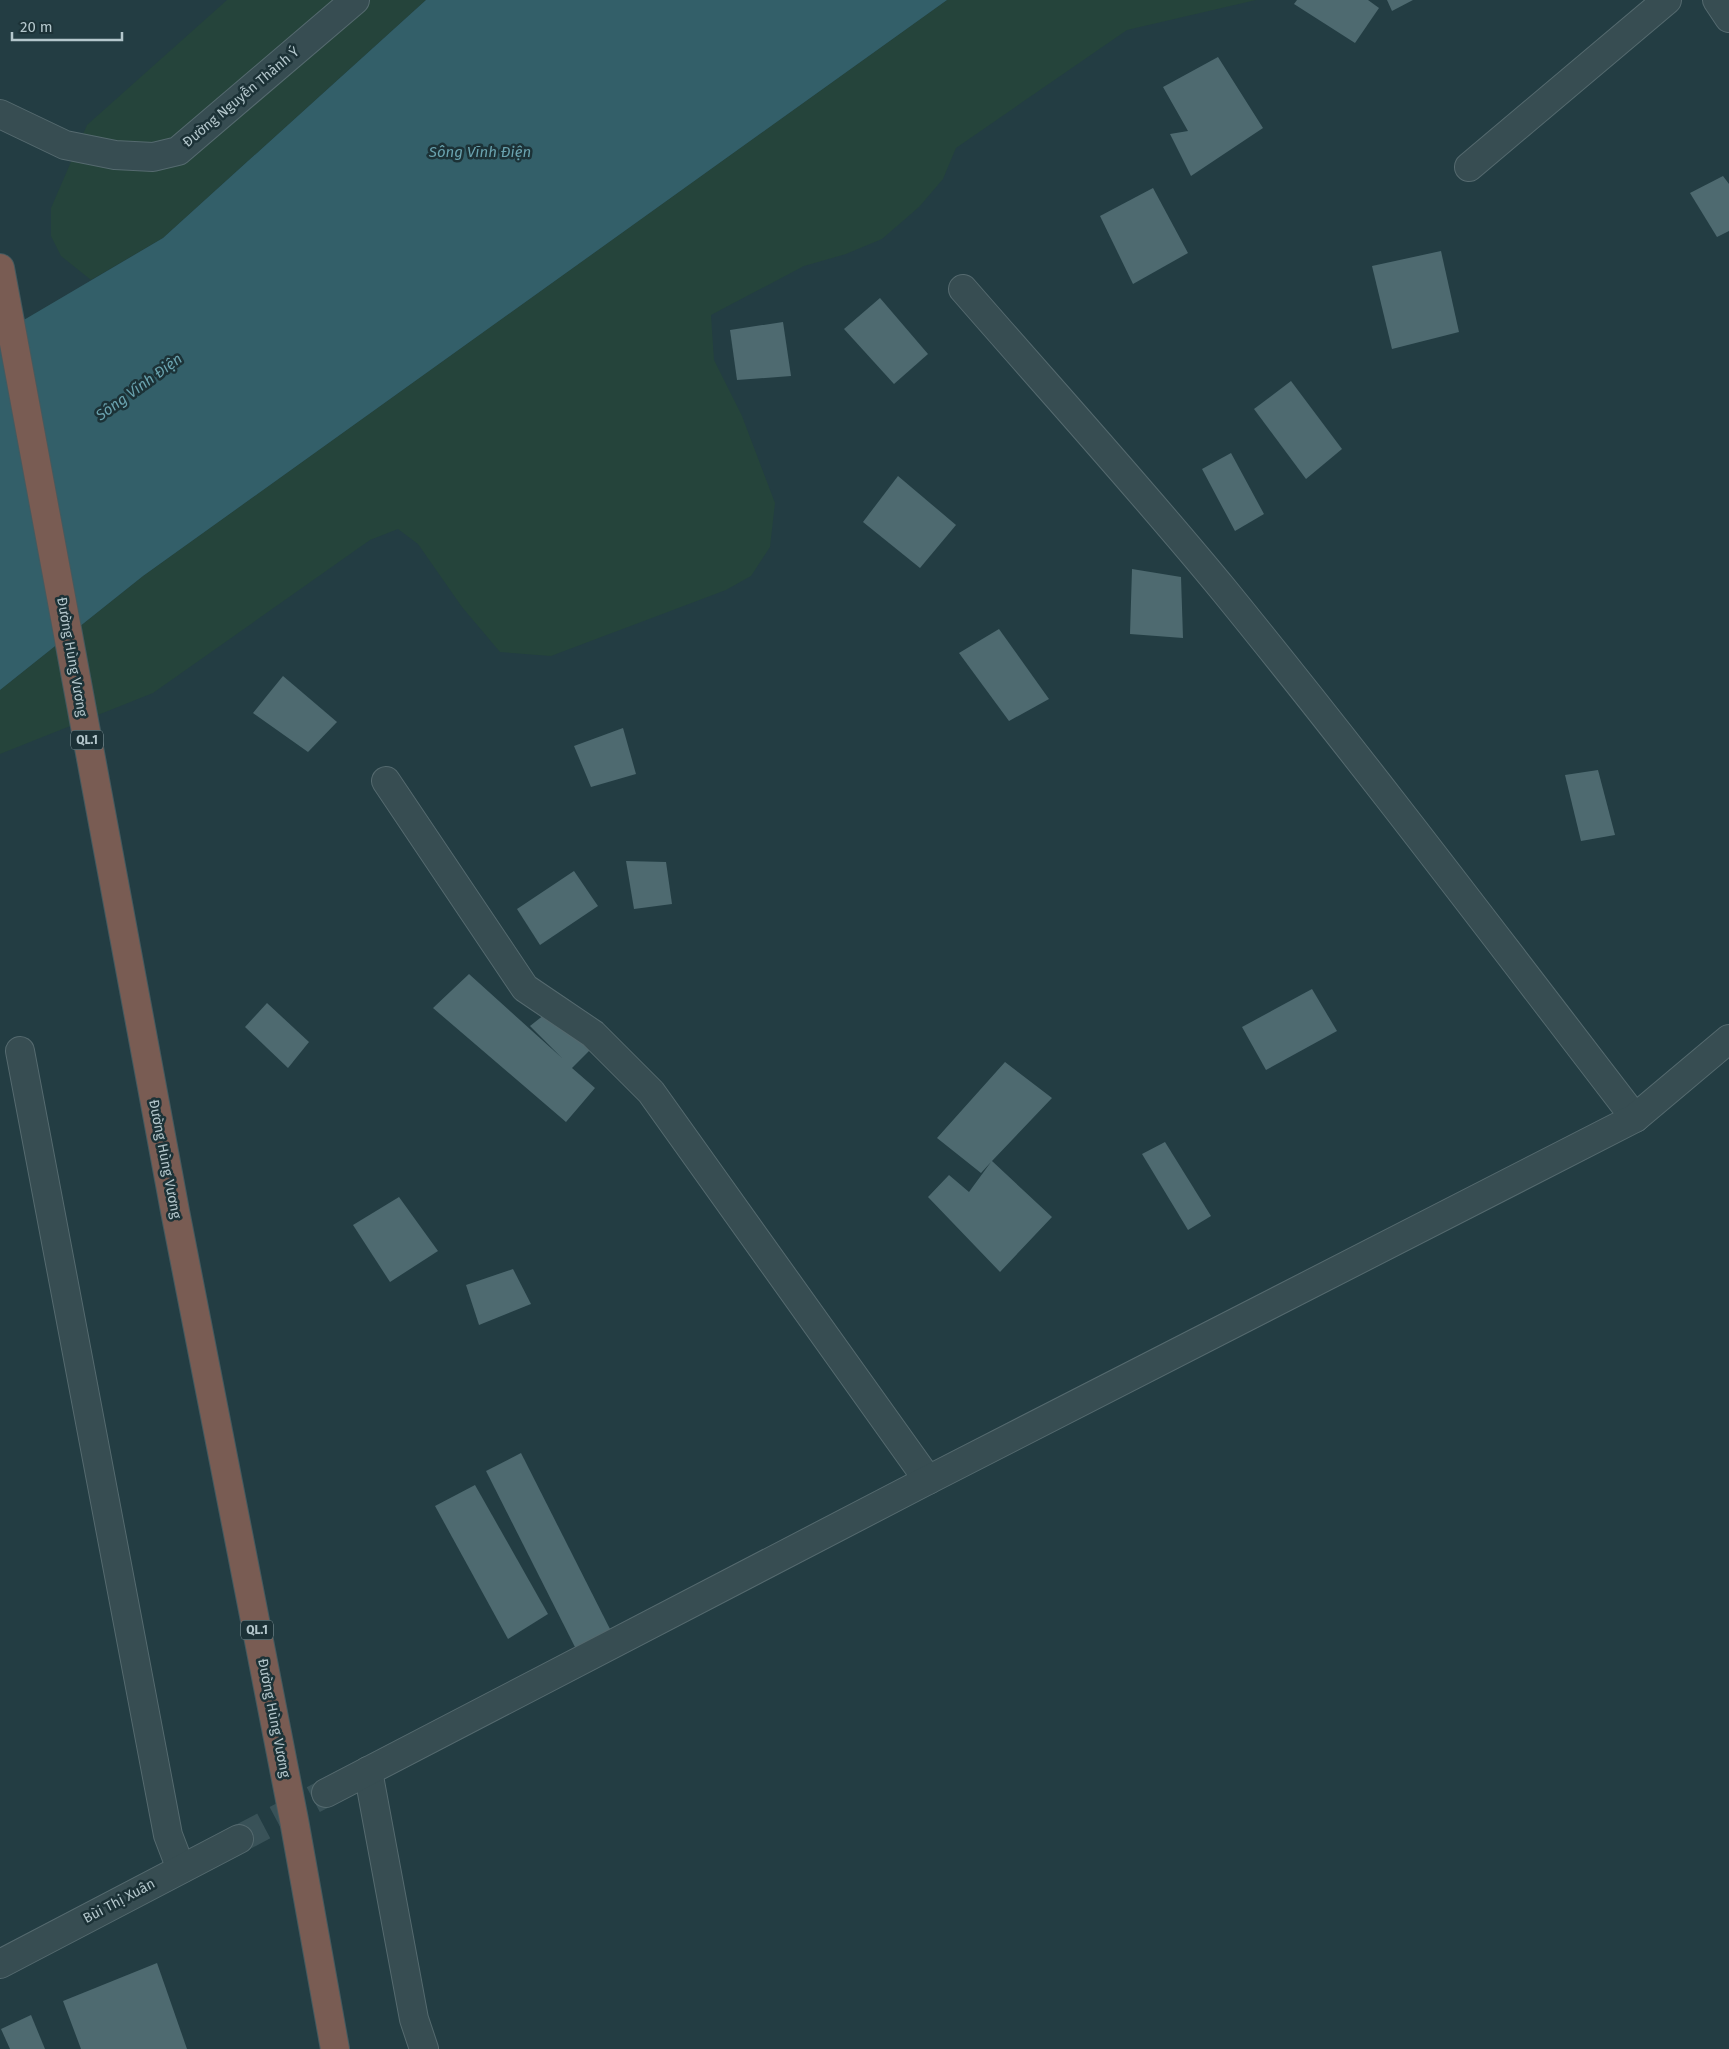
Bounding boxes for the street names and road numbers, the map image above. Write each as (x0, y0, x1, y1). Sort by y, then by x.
street label: Đường Nguyễn Thành Ý (179, 42, 303, 151)
street label: Đường Hùng Vương (53, 596, 91, 719)
road number: QL.1 (71, 730, 103, 750)
street label: Đường Hùng Vương (145, 1098, 185, 1221)
road number: QL.1 (241, 1620, 273, 1640)
street label: Đường Hùng Vương (254, 1657, 294, 1780)
street label: Bùi Thị Xuân (80, 1875, 158, 1927)

